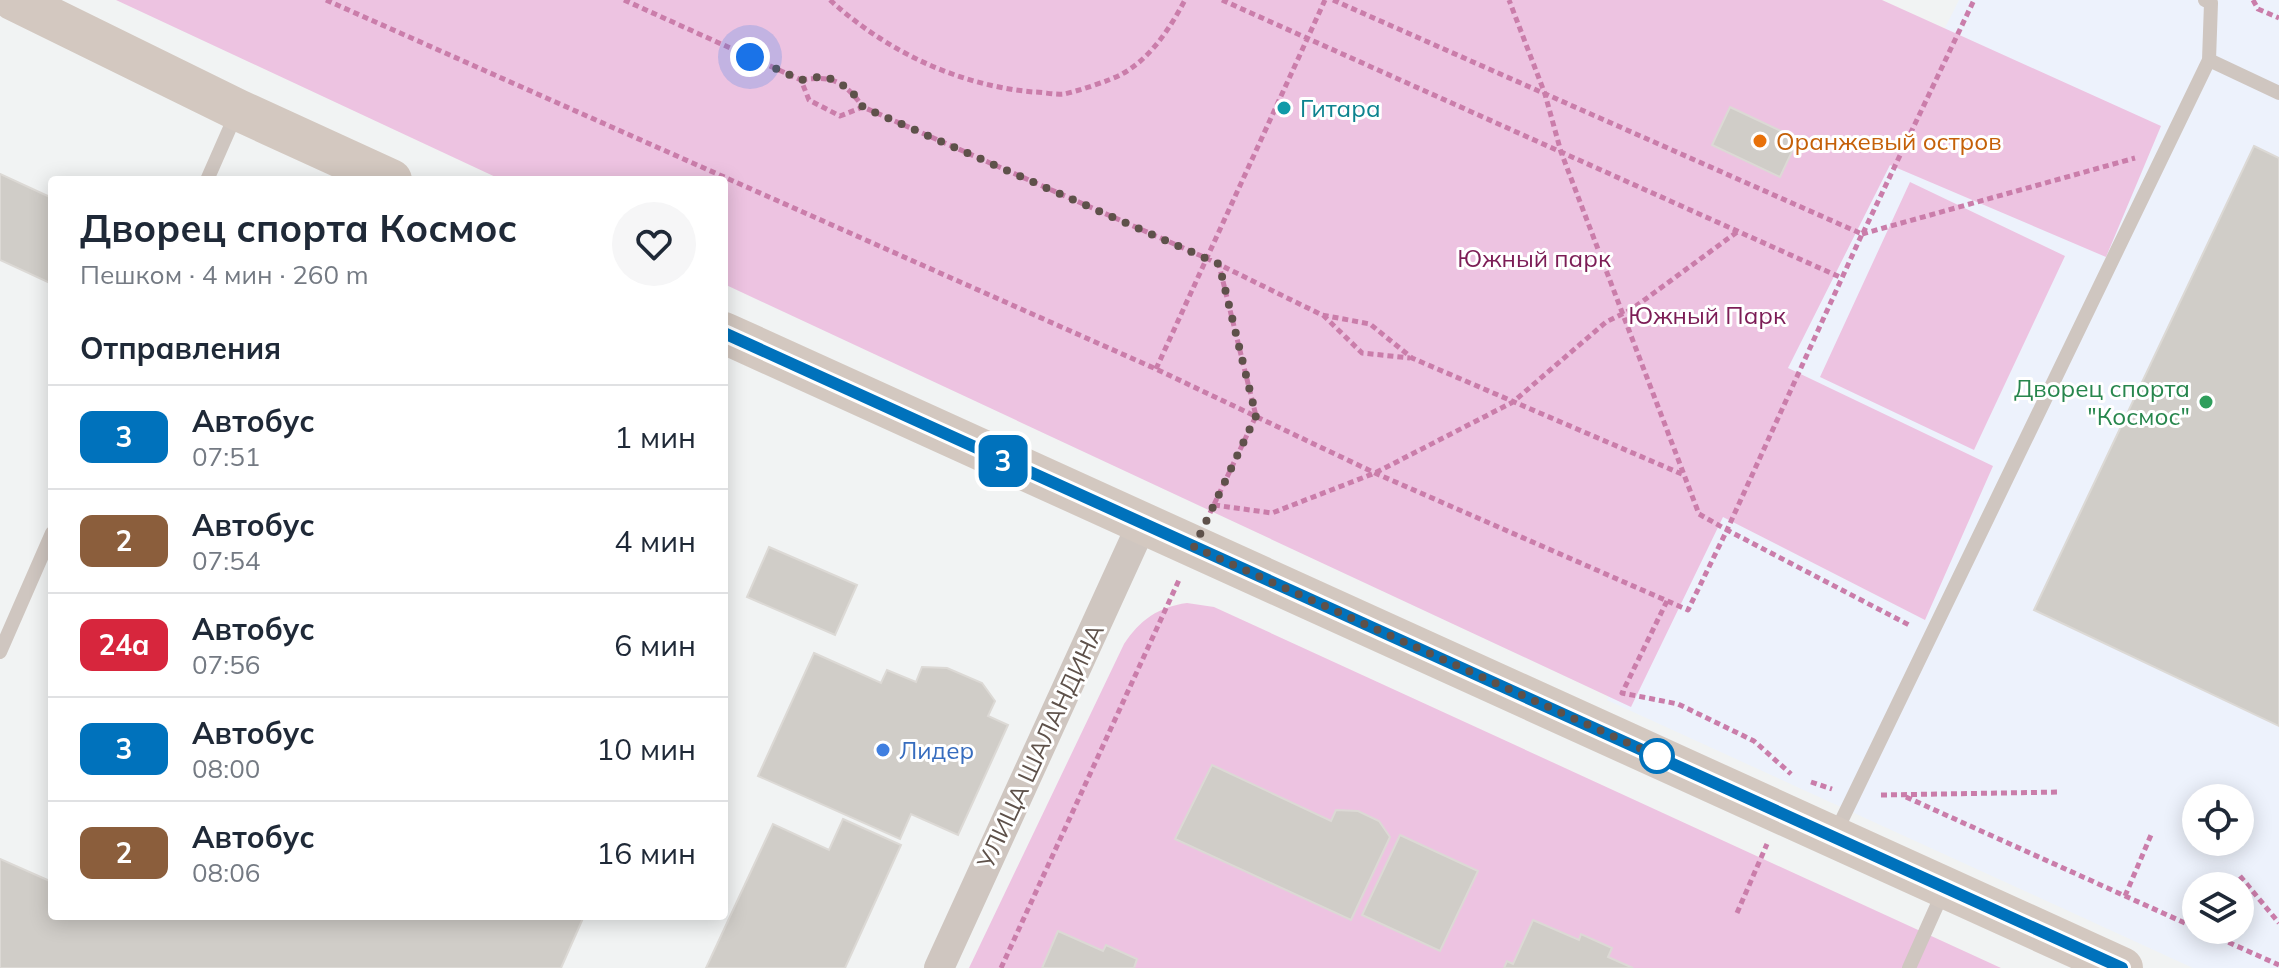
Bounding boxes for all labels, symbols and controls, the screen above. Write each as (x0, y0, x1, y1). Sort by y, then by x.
your location (730, 37, 770, 77)
place label: Гитара (1300, 93, 1381, 123)
marker: Гитара (1275, 99, 1293, 117)
place label: Оранжевый остров (1776, 126, 2002, 156)
marker: Оранжевый остров (1751, 132, 1769, 150)
button: heart (612, 202, 696, 286)
text: Дворец спорта Космос (80, 204, 517, 252)
park label: Южный парк (1457, 243, 1611, 273)
text: Пешком · 4 мин · 260 m (80, 258, 369, 291)
park label: Южный Парк (1628, 300, 1786, 330)
text: Отправления (80, 329, 281, 367)
place label: Дворец спорта "Космос" (2014, 373, 2190, 431)
marker: Дворец спорта "Космос" (2197, 393, 2215, 411)
text: Автобус (192, 402, 315, 440)
text: 1 мин (614, 418, 696, 456)
text: 3 (116, 419, 132, 454)
line badge: 3 (977, 435, 1029, 487)
text: 07:51 (192, 440, 260, 473)
text: 3 (995, 443, 1011, 478)
text: Автобус (192, 506, 315, 544)
text: 4 мин (614, 522, 696, 560)
text: 2 (116, 523, 132, 558)
text: 07:54 (192, 544, 260, 577)
text: Автобус (192, 610, 315, 648)
street label: УЛИЦА ШАЛАНДИНА (970, 619, 1110, 874)
text: 6 мин (614, 626, 696, 664)
text: 24a (99, 627, 149, 662)
text: 07:56 (192, 648, 260, 681)
text: Автобус (192, 714, 315, 752)
text: 10 мин (596, 730, 696, 768)
text: 3 (116, 731, 132, 766)
place label: Лидер (899, 735, 974, 765)
unlabelled marker (1640, 739, 1674, 773)
marker: Лидер (874, 741, 892, 759)
text: 08:00 (192, 752, 260, 785)
map controls (2182, 784, 2254, 944)
button: locate (2182, 784, 2254, 856)
text: Автобус (192, 818, 315, 856)
text: 16 мин (596, 834, 696, 872)
text: 2 (116, 835, 132, 870)
text: 08:06 (192, 856, 260, 889)
button: layers (2182, 872, 2254, 944)

